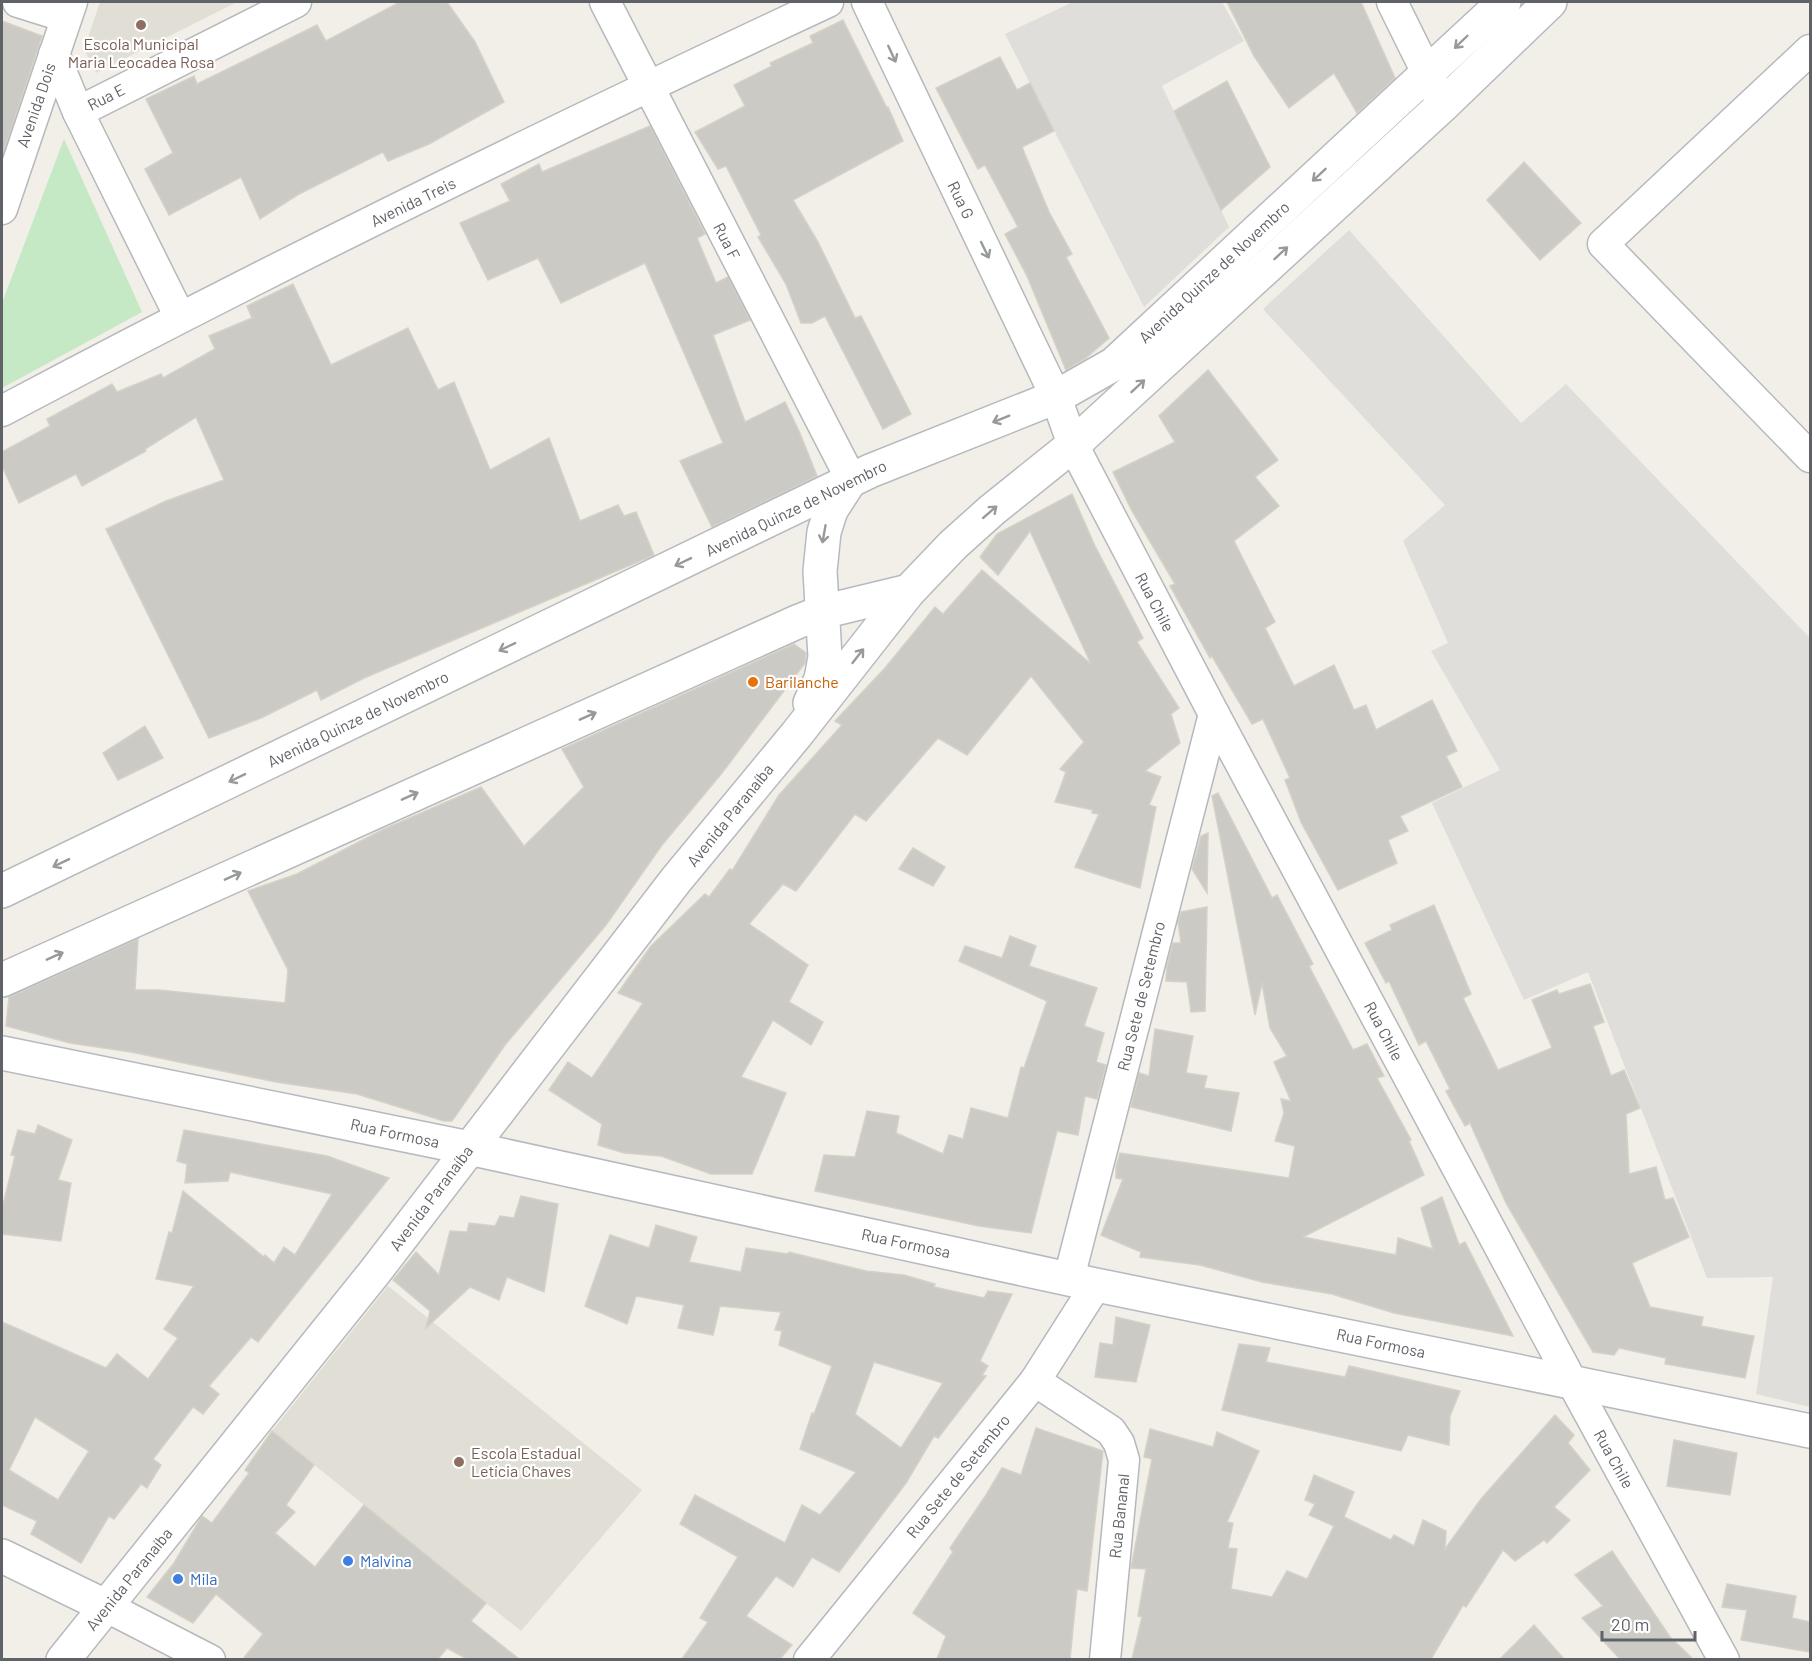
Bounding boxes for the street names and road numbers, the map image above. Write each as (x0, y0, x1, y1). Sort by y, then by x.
street label: Avenida Dois (12, 60, 59, 150)
street label: Rua E (84, 79, 128, 114)
street label: Avenida Treis (367, 173, 458, 230)
street label: Rua G (944, 178, 979, 222)
street label: Avenida Quinze de Novembro (1134, 197, 1293, 347)
street label: Rua F (710, 219, 745, 262)
street label: Avenida Quinze de Novembro (702, 455, 889, 560)
street label: Rua Chile (1132, 569, 1179, 635)
street label: Avenida Quinze de Novembro (264, 666, 451, 771)
street label: Avenida Paranaíba (682, 760, 777, 870)
street label: Rua Sete de Setembro (1113, 919, 1168, 1073)
street label: Rua Chile (1361, 998, 1408, 1064)
street label: Rua Formosa (349, 1114, 441, 1151)
street label: Avenida Paranaíba (385, 1141, 476, 1254)
street label: Rua Formosa (860, 1224, 952, 1261)
street label: Rua Formosa (1335, 1324, 1427, 1361)
street label: Rua Sete de Setembro (902, 1410, 1013, 1541)
street label: Rua Chile (1591, 1426, 1638, 1492)
street label: Rua Bananal (1105, 1473, 1132, 1559)
street label: Avenida Paranaíba (81, 1524, 176, 1634)

